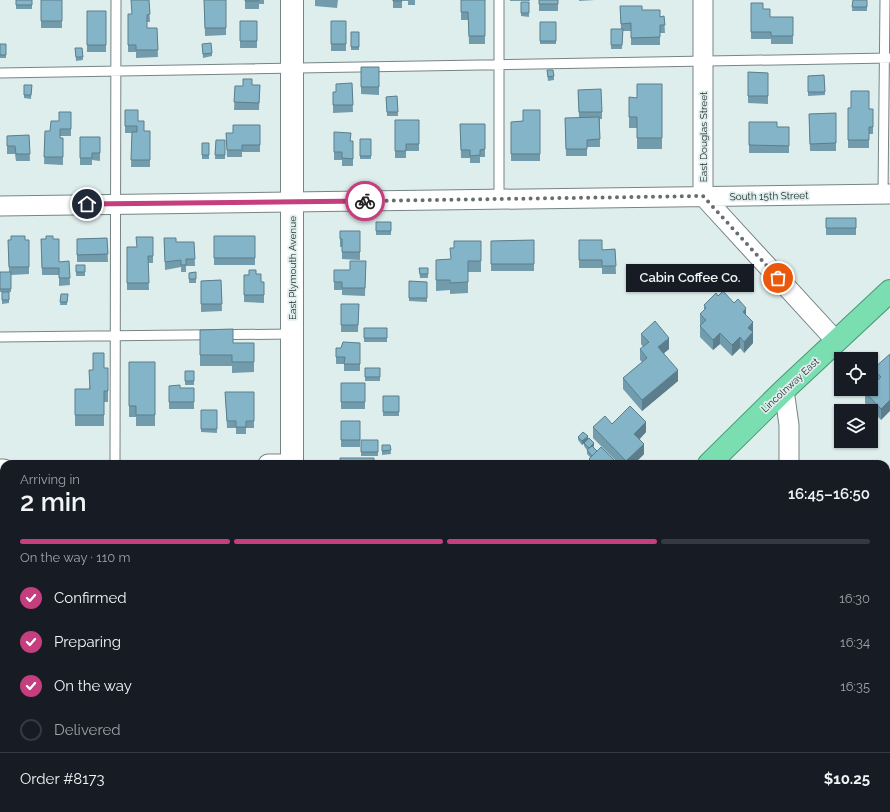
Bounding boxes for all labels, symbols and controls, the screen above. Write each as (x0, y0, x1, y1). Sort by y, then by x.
street label: East Douglas Street (698, 91, 709, 182)
courier (345, 181, 385, 221)
pin (70, 187, 104, 221)
icon: bike (354, 190, 376, 212)
street label: South 15th Street (729, 190, 809, 202)
icon: home (76, 193, 98, 215)
street label: East Plymouth Avenue (287, 216, 298, 320)
pin (761, 261, 795, 295)
callout: Cabin Coffee Co. (626, 264, 754, 292)
icon: bag (767, 267, 789, 289)
text: Cabin Coffee Co. (639, 270, 741, 285)
map controls (834, 352, 878, 448)
button: locate (834, 352, 878, 396)
street label: Lincolnway East (759, 355, 821, 414)
button: layers (834, 404, 878, 448)
text: Arriving in (20, 472, 80, 487)
text: 16:45–16:50 (788, 485, 870, 503)
text: 2 min (20, 487, 87, 517)
text: On the way · 110 m (20, 550, 131, 565)
icon: check (20, 587, 42, 609)
text: Confirmed (54, 589, 127, 607)
text: 16:30 (839, 591, 870, 606)
icon: check (20, 631, 42, 653)
text: Preparing (54, 633, 121, 651)
text: 16:34 (840, 635, 870, 650)
icon: check (20, 675, 42, 697)
text: On the way (54, 677, 132, 695)
text: 16:35 (840, 679, 870, 694)
text: Delivered (54, 721, 121, 739)
text: Order #8173 (20, 770, 105, 788)
text: $10.25 (824, 770, 870, 788)

